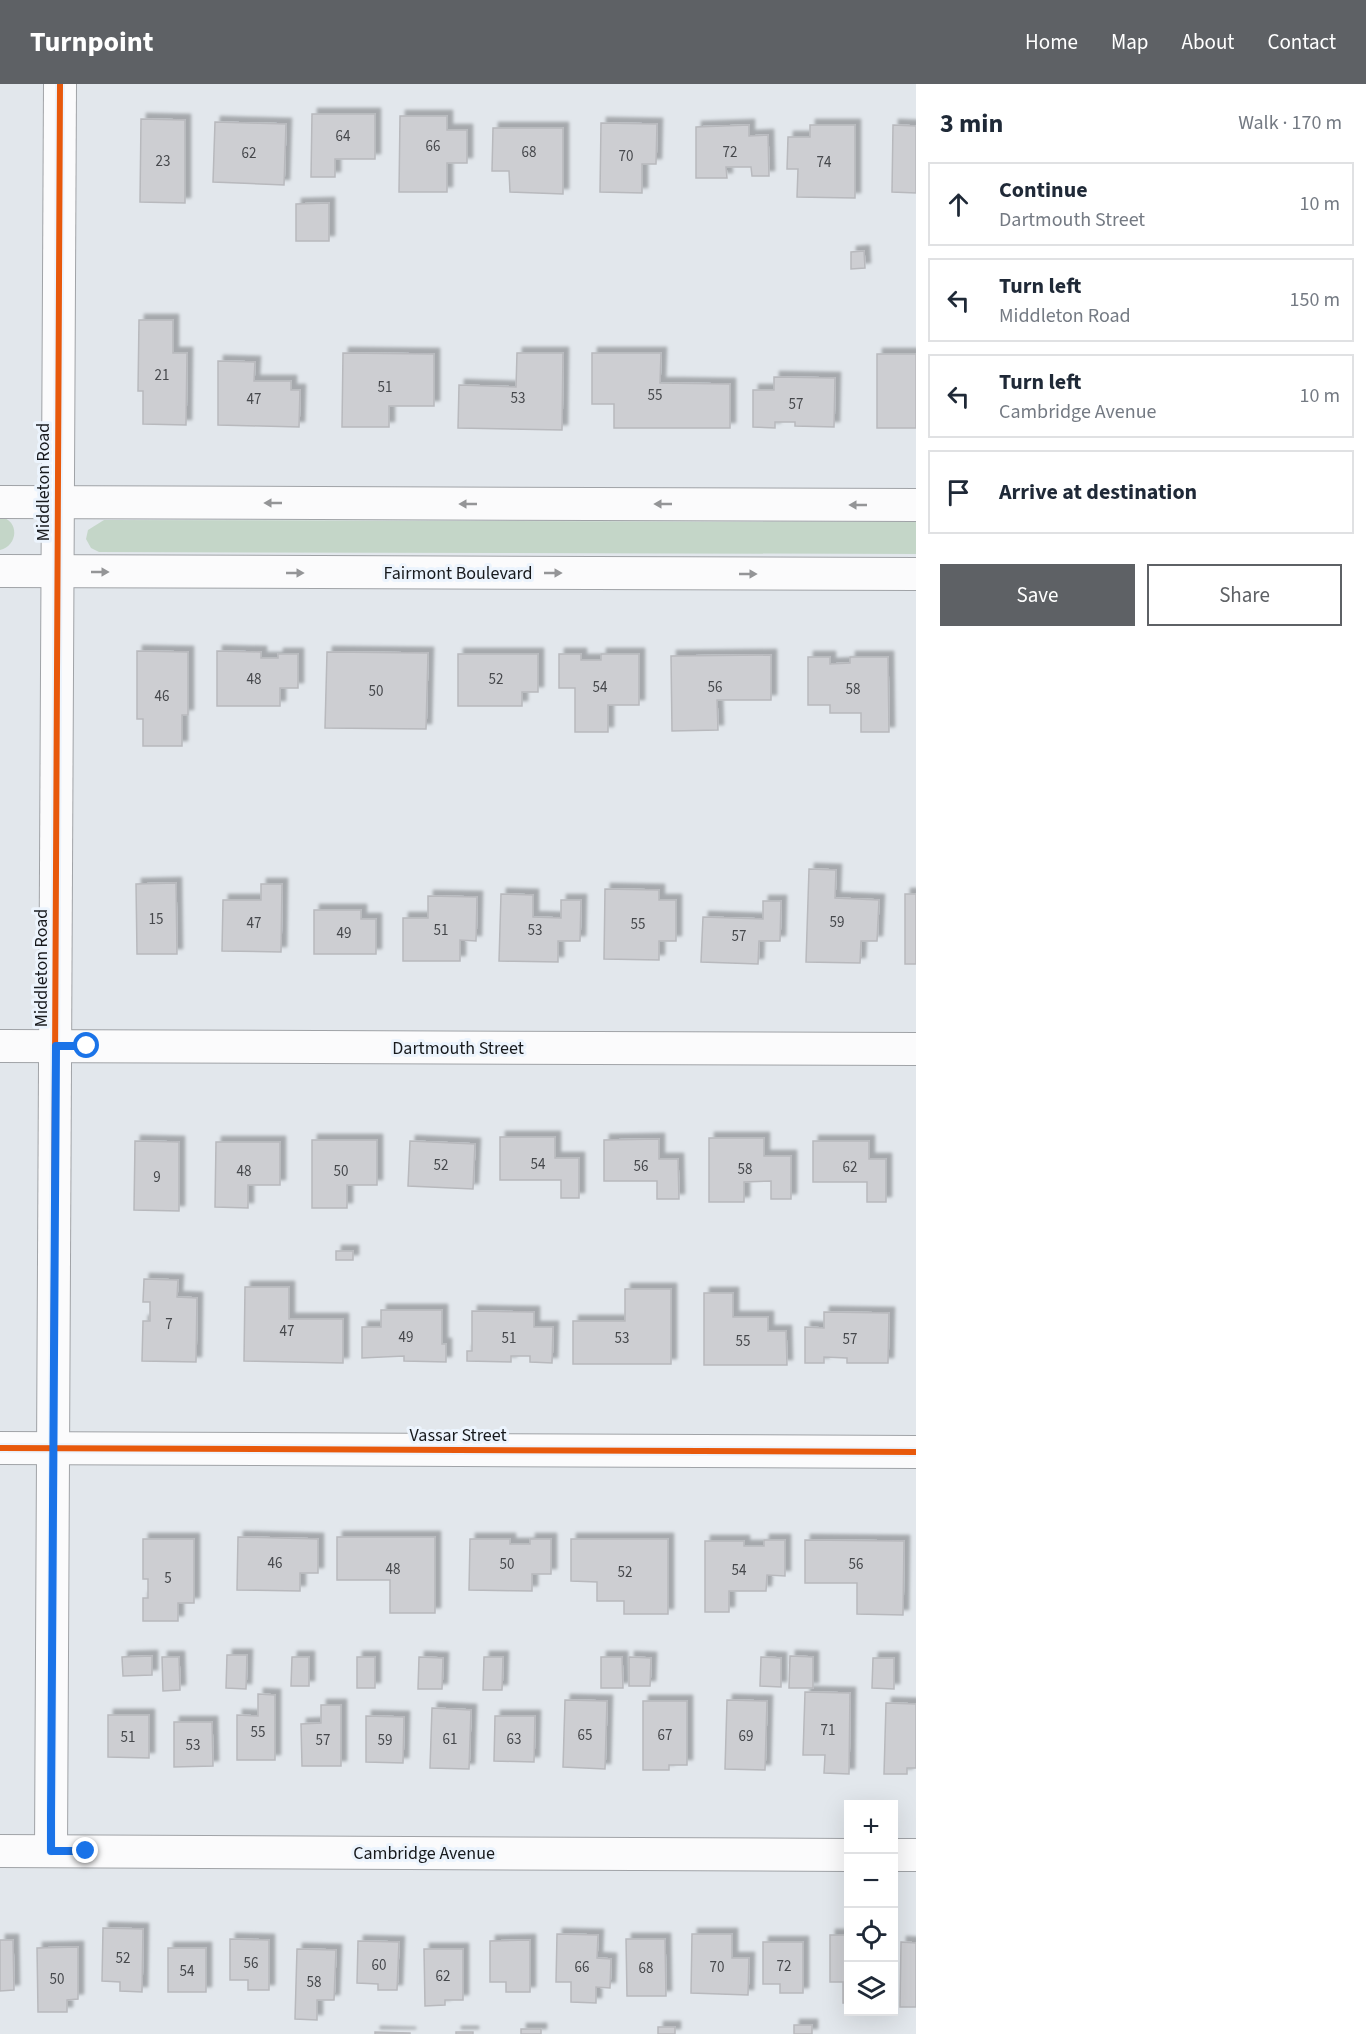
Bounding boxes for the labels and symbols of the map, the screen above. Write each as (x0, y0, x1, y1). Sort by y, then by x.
house number: 64 (336, 126, 351, 147)
house number: 66 (426, 136, 440, 157)
house number: 68 (522, 142, 536, 163)
house number: 72 (723, 142, 737, 163)
house number: 62 (242, 143, 256, 164)
house number: 70 (619, 146, 633, 167)
house number: 23 (156, 151, 170, 172)
house number: 74 (817, 152, 832, 173)
house number: 21 (155, 365, 169, 386)
house number: 51 (378, 377, 392, 398)
house number: 55 (648, 385, 662, 406)
house number: 53 (511, 388, 525, 409)
house number: 47 (247, 389, 261, 410)
house number: 57 (789, 394, 803, 415)
street label: Middleton Road (31, 423, 56, 541)
one-way arrow (263, 498, 282, 508)
one-way arrow (458, 499, 477, 509)
one-way arrow (653, 499, 672, 509)
one-way arrow (848, 500, 867, 510)
street label: Fairmont Boulevard (383, 561, 533, 586)
one-way arrow (91, 567, 110, 577)
one-way arrow (286, 568, 305, 578)
one-way arrow (544, 568, 563, 578)
one-way arrow (739, 569, 758, 579)
house number: 48 (247, 669, 261, 690)
house number: 52 (489, 669, 503, 690)
house number: 54 (593, 677, 608, 698)
house number: 56 (708, 677, 722, 698)
house number: 58 (846, 679, 860, 700)
house number: 50 (369, 681, 383, 702)
house number: 46 (155, 686, 169, 707)
street label: Middleton Road (29, 909, 54, 1027)
house number: 15 (149, 909, 163, 930)
house number: 59 (830, 912, 844, 933)
house number: 47 (247, 913, 261, 934)
house number: 55 (631, 914, 645, 935)
house number: 51 (434, 920, 448, 941)
house number: 53 (528, 920, 542, 941)
house number: 49 (337, 923, 351, 944)
house number: 57 (732, 926, 746, 947)
route start (73, 1032, 99, 1058)
street label: Dartmouth Street (392, 1036, 524, 1061)
house number: 54 (531, 1154, 546, 1175)
house number: 52 (434, 1155, 448, 1176)
house number: 56 (634, 1156, 648, 1177)
house number: 62 (843, 1157, 857, 1178)
house number: 58 (738, 1159, 752, 1180)
house number: 48 (237, 1161, 251, 1182)
house number: 50 (334, 1161, 348, 1182)
house number: 9 (153, 1167, 161, 1188)
house number: 7 (165, 1314, 173, 1335)
house number: 47 (280, 1321, 294, 1342)
house number: 49 (399, 1327, 413, 1348)
house number: 51 (502, 1328, 516, 1349)
house number: 53 (615, 1328, 629, 1349)
house number: 57 (843, 1329, 857, 1350)
house number: 55 (736, 1331, 750, 1352)
street label: Vassar Street (409, 1423, 507, 1448)
house number: 46 (268, 1553, 282, 1574)
house number: 50 (500, 1554, 514, 1575)
house number: 56 (849, 1554, 863, 1575)
house number: 48 (386, 1559, 400, 1580)
house number: 54 (732, 1560, 747, 1581)
house number: 52 (618, 1562, 632, 1583)
house number: 5 (164, 1568, 172, 1589)
house number: 71 (821, 1720, 835, 1741)
house number: 55 (251, 1722, 265, 1743)
house number: 65 (578, 1725, 592, 1746)
house number: 67 (658, 1725, 672, 1746)
house number: 69 (739, 1726, 753, 1747)
house number: 51 (121, 1727, 135, 1748)
house number: 61 (443, 1729, 457, 1750)
house number: 63 (507, 1729, 521, 1750)
house number: 57 (316, 1730, 330, 1751)
house number: 59 (378, 1730, 392, 1751)
house number: 53 (186, 1735, 200, 1756)
route end (72, 1837, 98, 1863)
street label: Cambridge Avenue (353, 1841, 495, 1866)
house number: 52 (116, 1948, 130, 1969)
house number: 56 (244, 1953, 258, 1974)
house number: 60 (372, 1955, 386, 1976)
house number: 72 (777, 1956, 791, 1977)
house number: 66 (575, 1957, 589, 1978)
house number: 70 (710, 1957, 724, 1978)
house number: 68 (639, 1958, 653, 1979)
house number: 54 (180, 1961, 195, 1982)
house number: 62 (436, 1966, 450, 1987)
house number: 50 (50, 1969, 64, 1990)
house number: 58 (307, 1972, 321, 1993)

